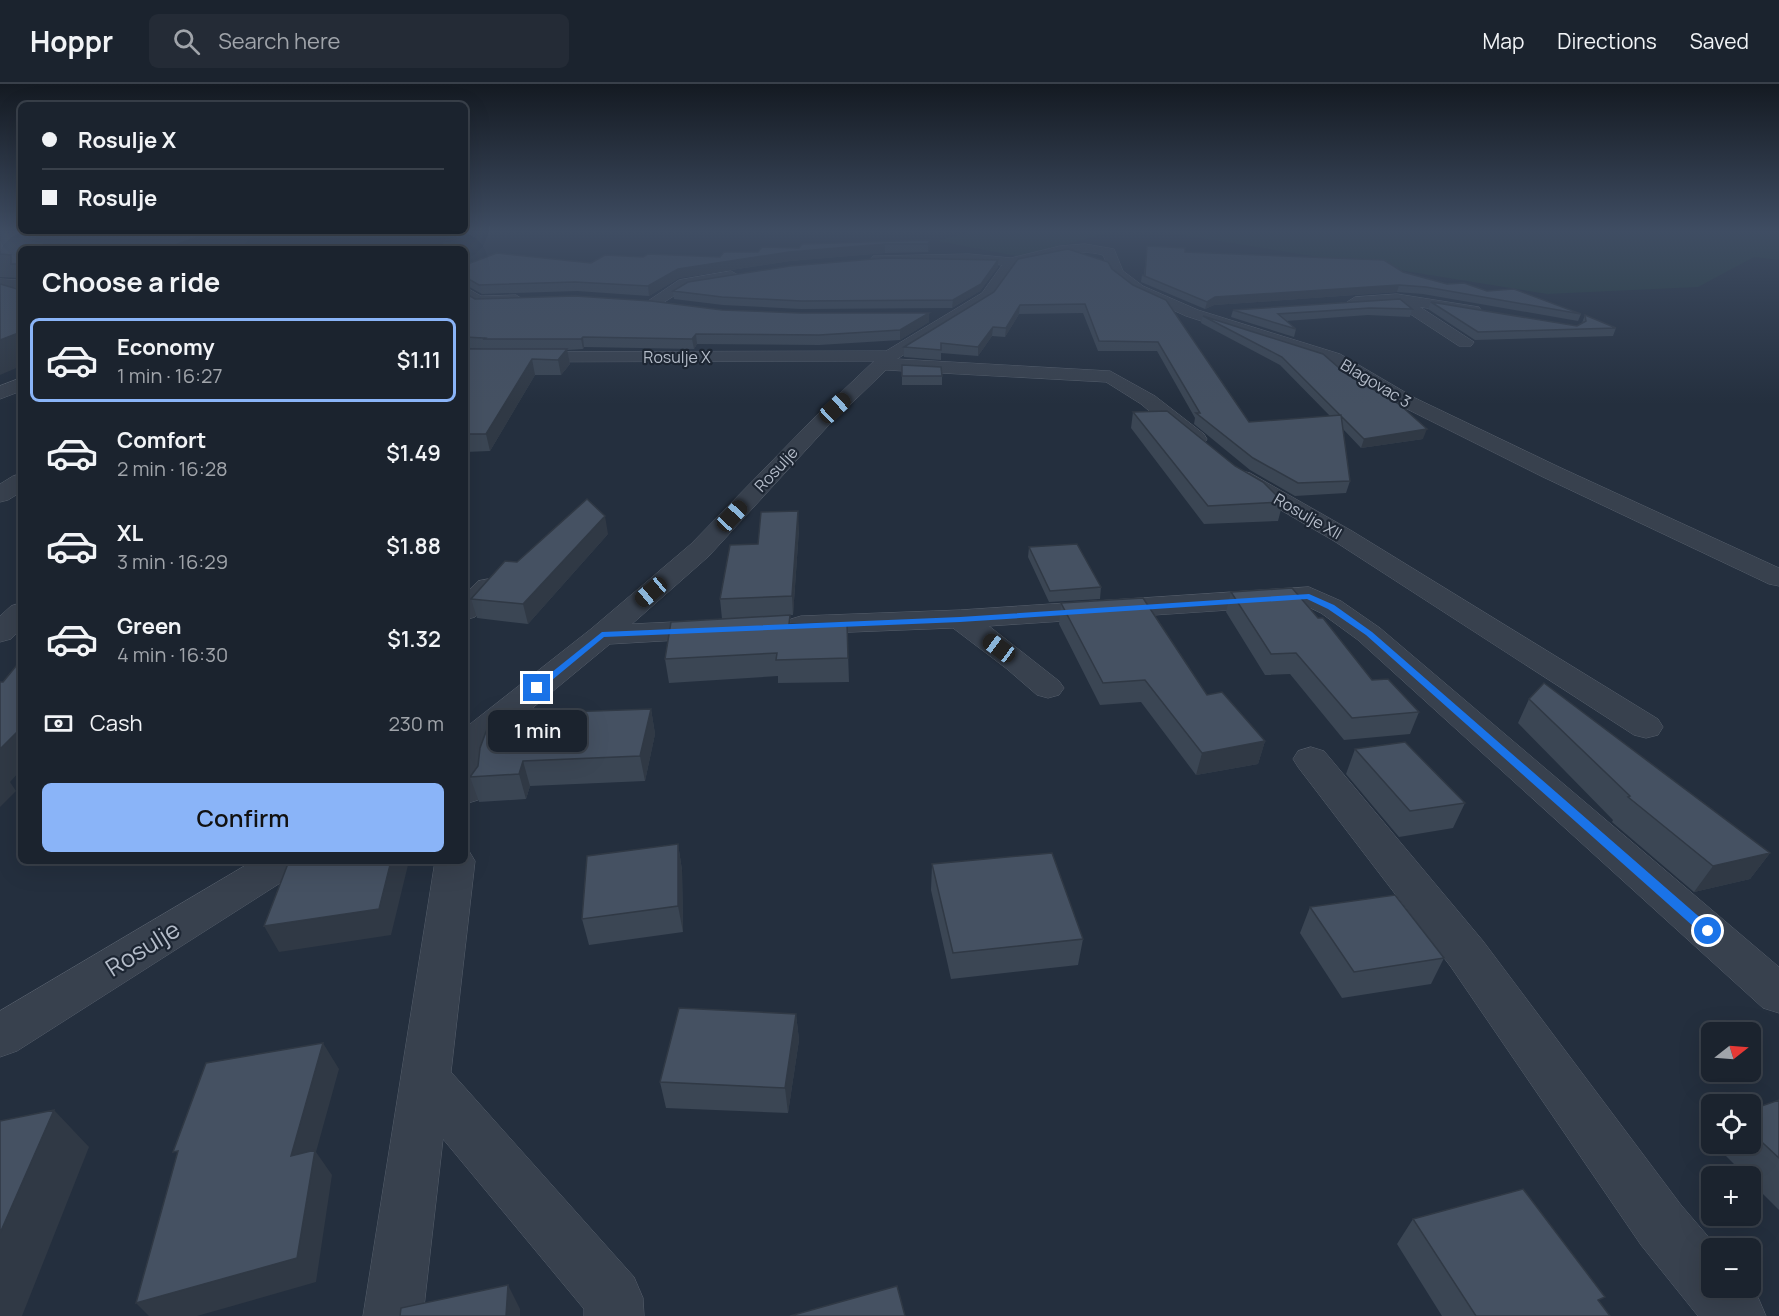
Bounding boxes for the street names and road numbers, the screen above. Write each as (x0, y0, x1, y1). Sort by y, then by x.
street label: Rosulje X (643, 346, 711, 368)
street label: Blagovac 3 (1337, 353, 1415, 413)
street label: Rosulje (749, 442, 803, 496)
street label: Rosulje XII (1270, 488, 1346, 544)
street label: Rosulje (99, 912, 186, 983)

